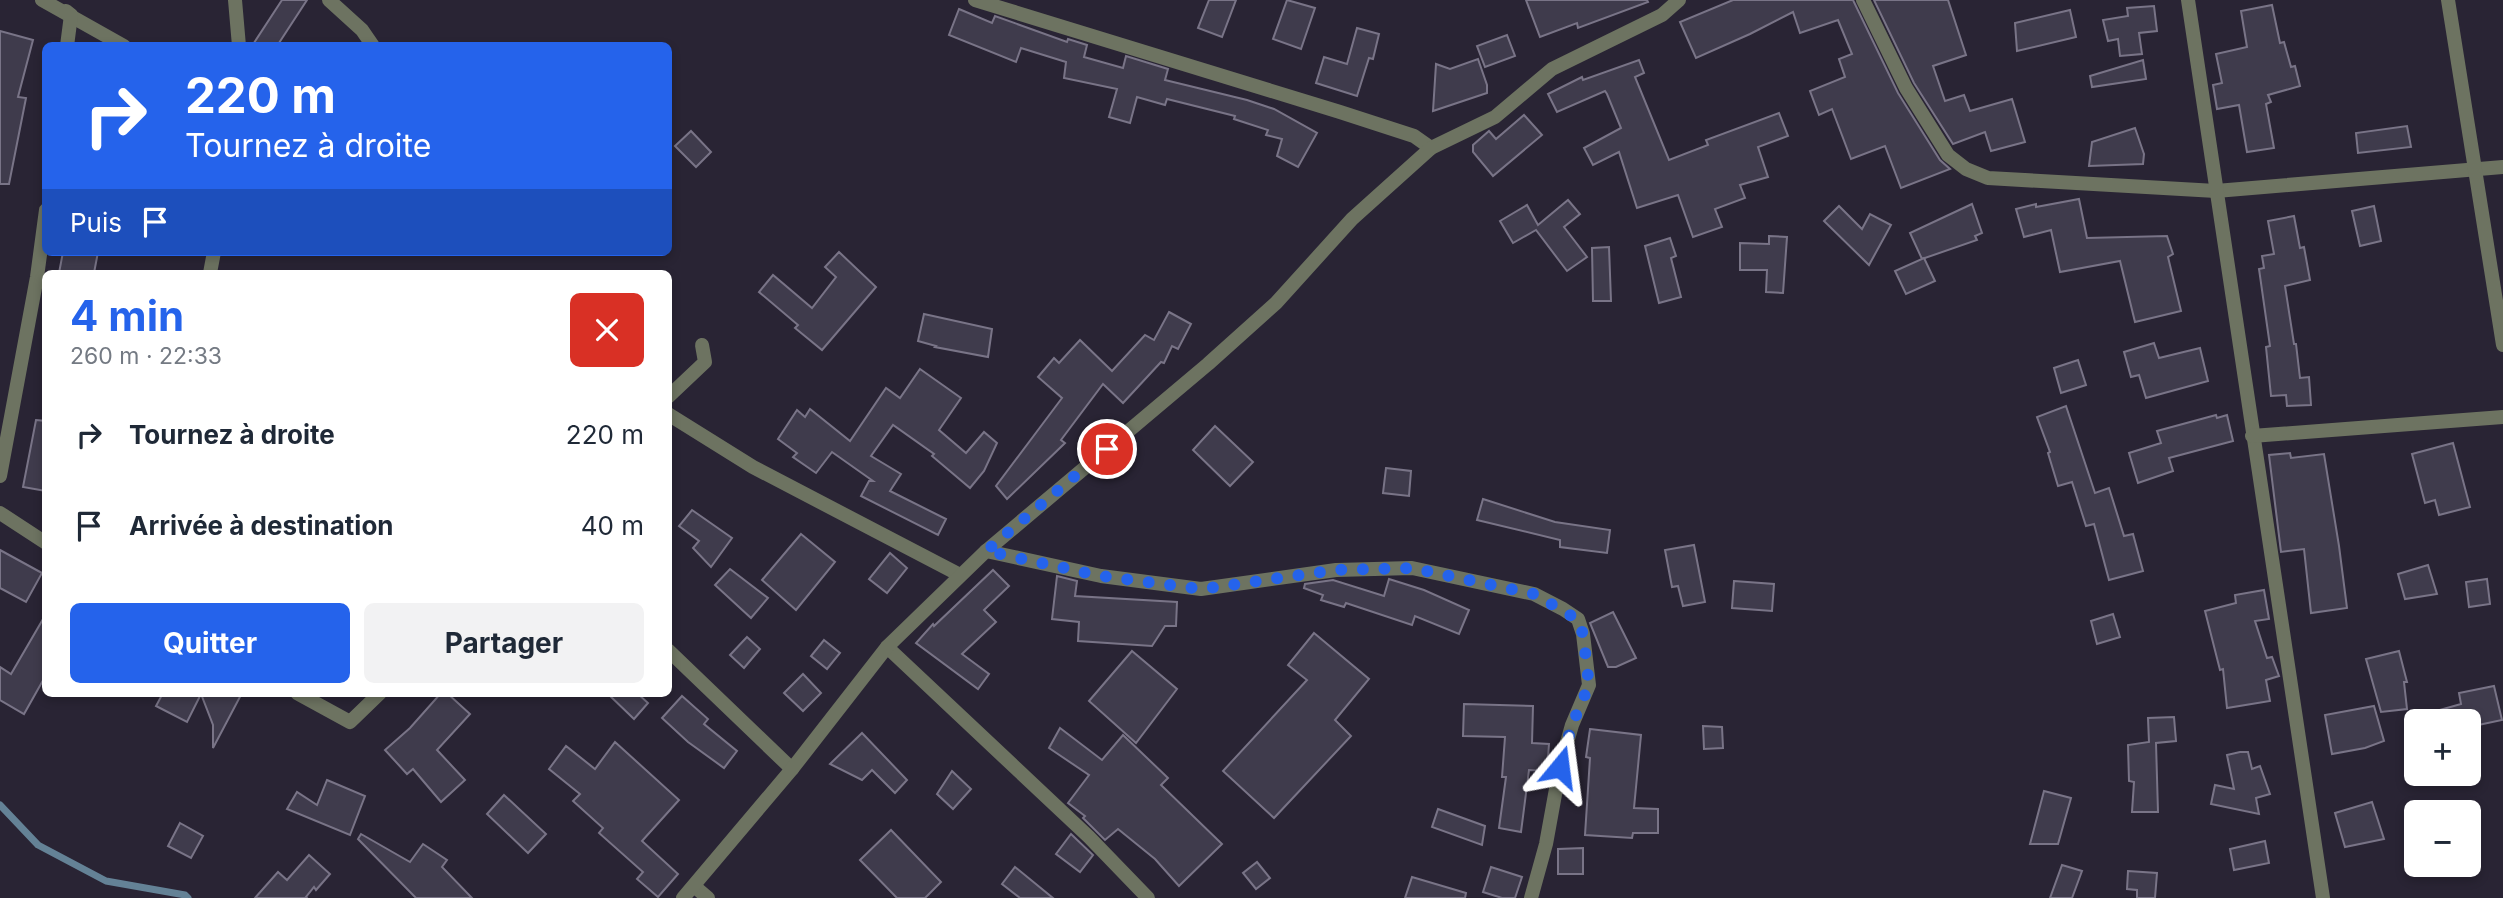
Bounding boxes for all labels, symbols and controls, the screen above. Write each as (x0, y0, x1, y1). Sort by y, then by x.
text: 220 m (185, 66, 336, 125)
icon: right (70, 70, 161, 161)
text: Tournez à droite (185, 126, 431, 165)
icon: arrive (136, 203, 174, 241)
text: Puis (70, 207, 122, 238)
text: 4 min (70, 290, 184, 341)
button: close (570, 293, 644, 367)
text: 260 m · 22:33 (70, 342, 222, 370)
icon: right (70, 416, 108, 454)
text: Tournez à droite (129, 419, 335, 450)
text: 220 m (566, 419, 644, 450)
pin (1077, 419, 1137, 479)
icon: arrive (1088, 430, 1126, 468)
icon: arrive (70, 507, 108, 545)
text: Arrivée à destination (129, 510, 394, 541)
text: 40 m (581, 510, 644, 541)
button: Quitter (70, 603, 350, 683)
button: Partager (364, 603, 644, 683)
map controls (2404, 709, 2481, 877)
button: + (2404, 709, 2481, 786)
position arrow (1523, 730, 1597, 804)
button: − (2404, 800, 2481, 877)

